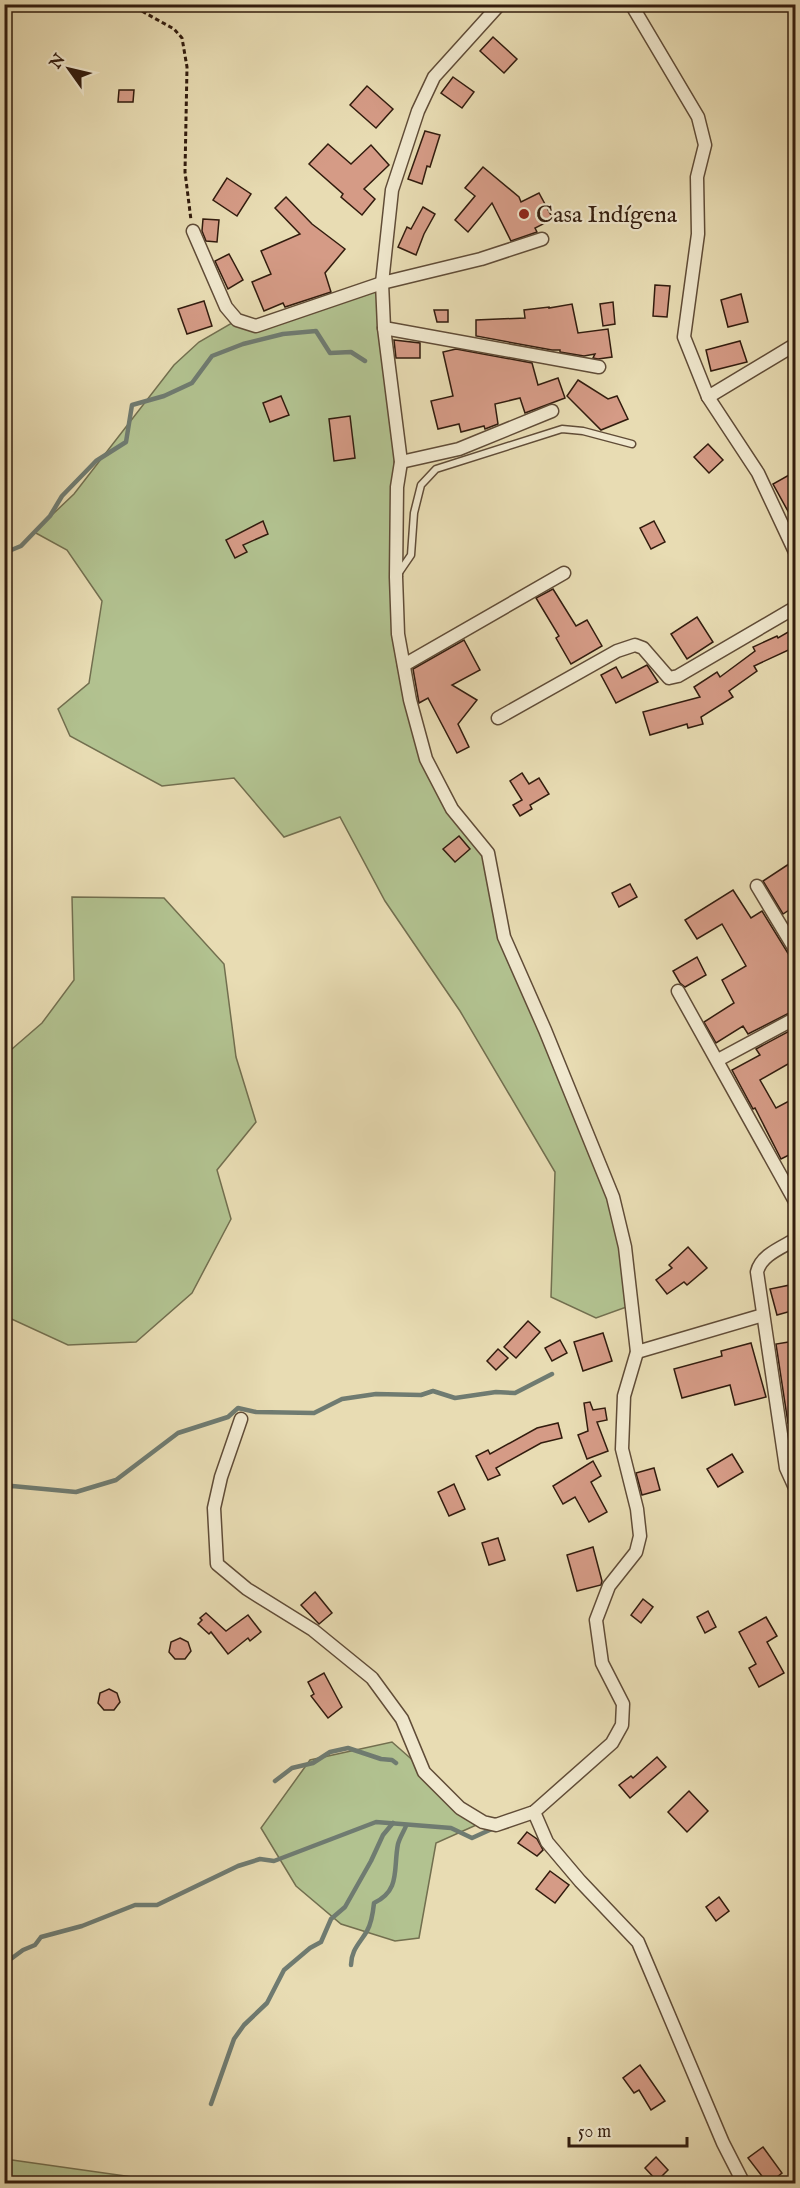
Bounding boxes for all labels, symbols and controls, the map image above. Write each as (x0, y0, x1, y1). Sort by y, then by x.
north arrow (39, 39, 99, 99)
text: N (46, 50, 70, 74)
place label: Casa Indígena (536, 200, 678, 231)
marker: Casa Indígena (517, 207, 531, 221)
scale bar (569, 2110, 688, 2148)
text: 50 m (578, 2121, 611, 2144)

